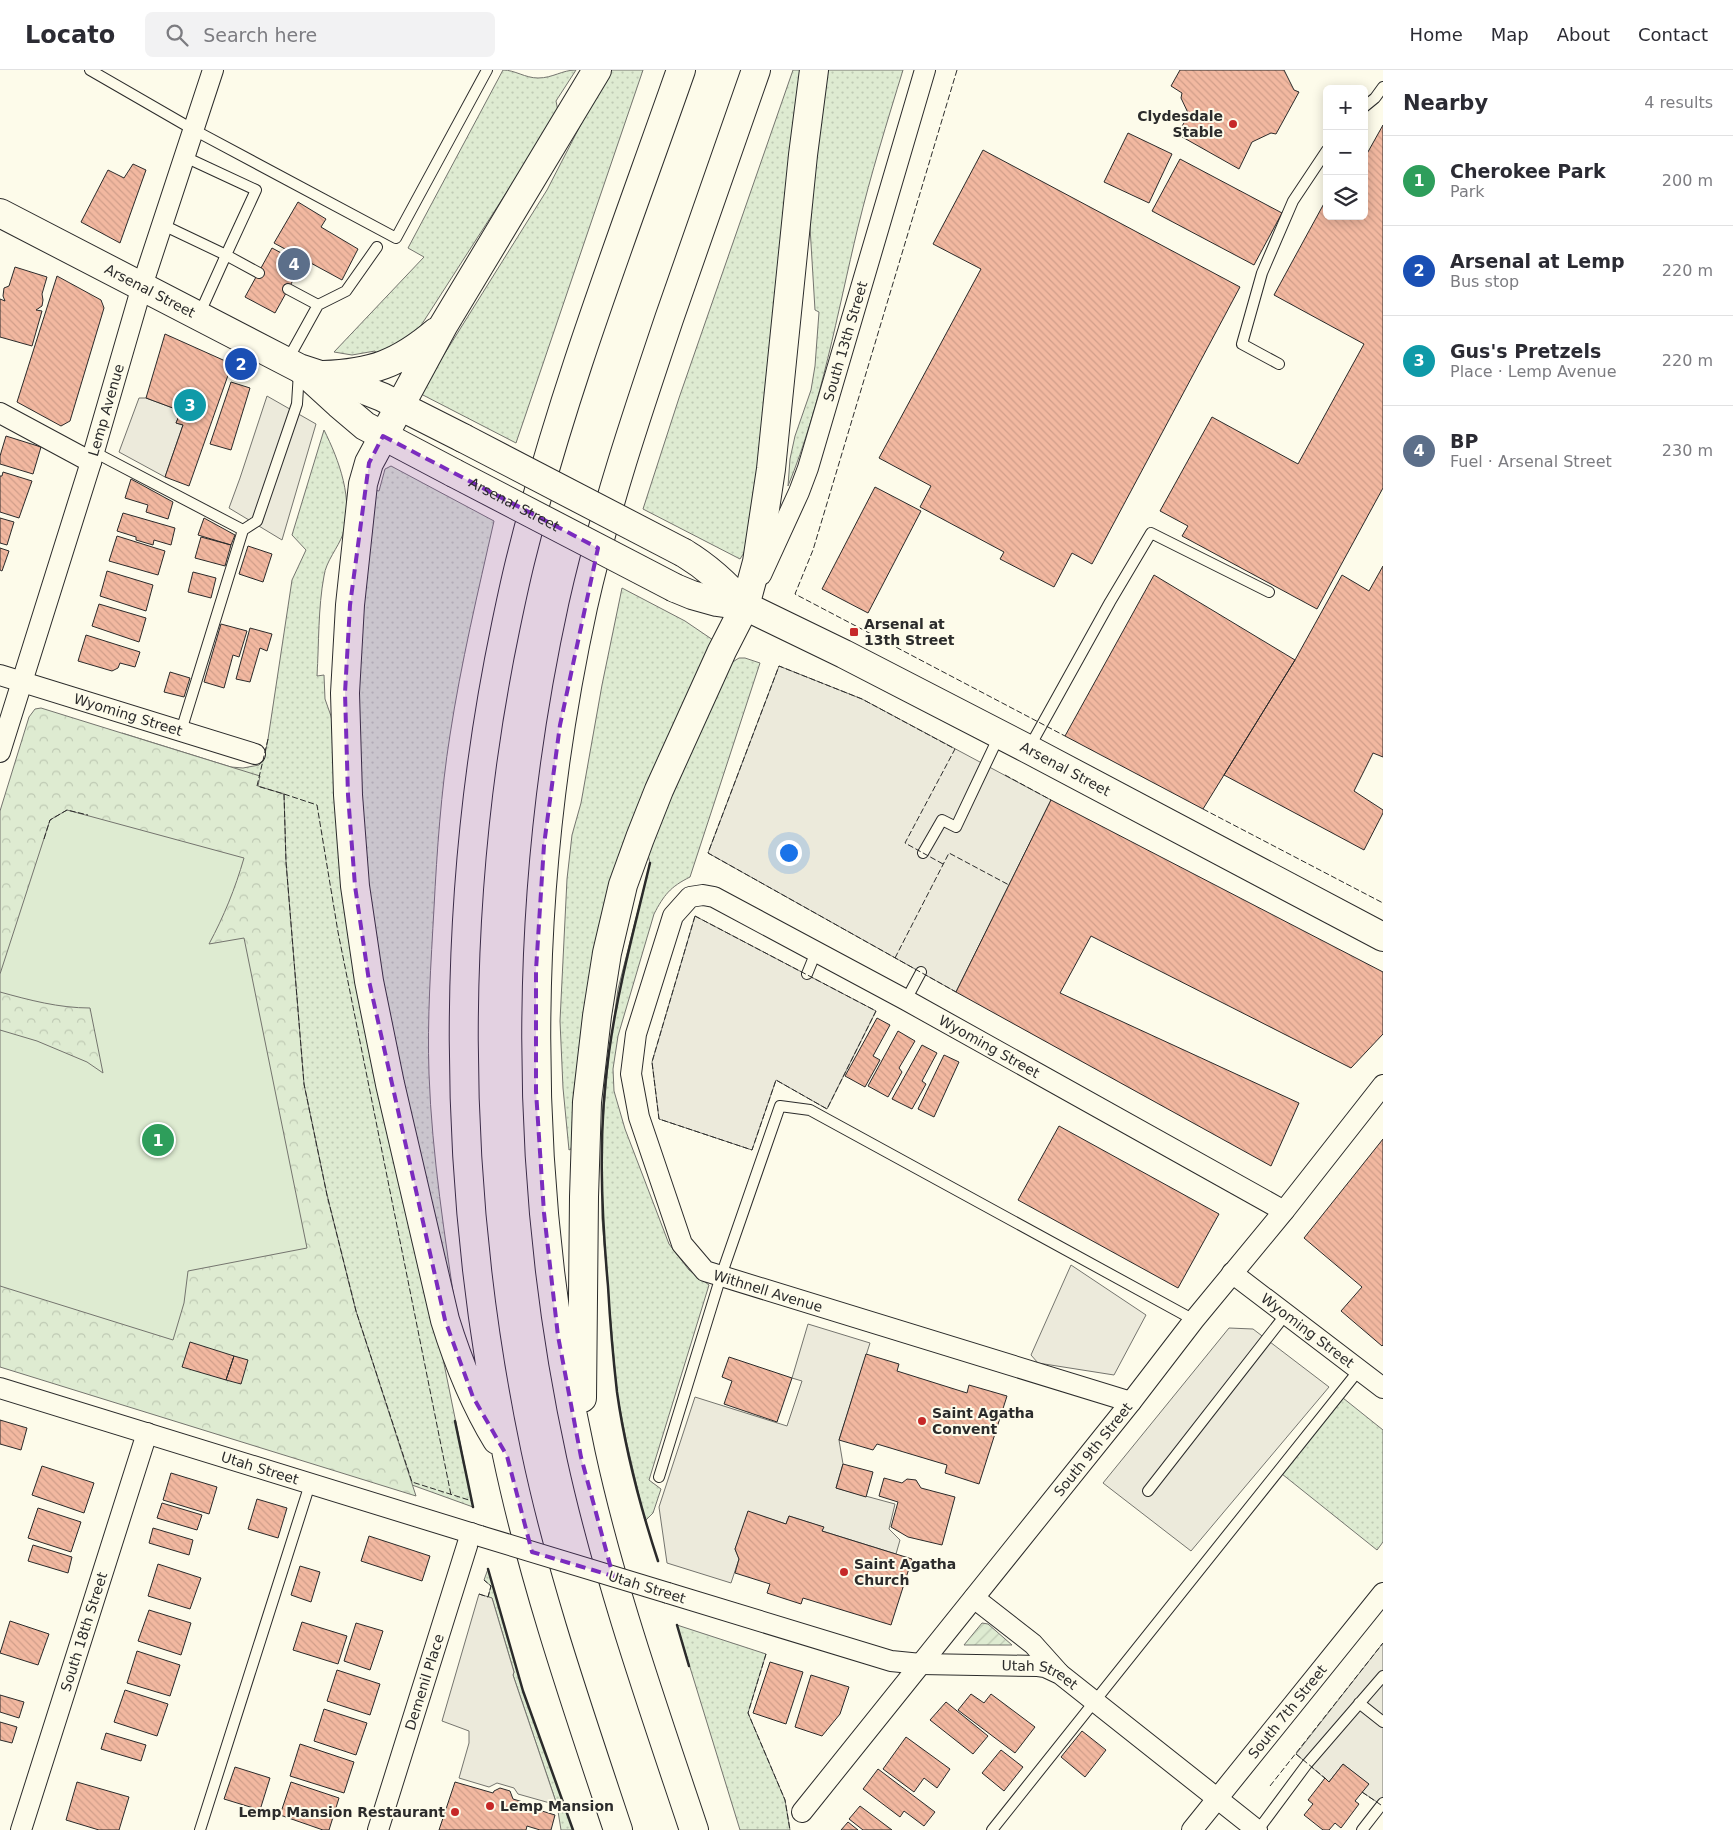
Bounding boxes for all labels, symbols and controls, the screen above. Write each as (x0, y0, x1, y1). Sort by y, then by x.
search box (145, 12, 495, 57)
text: Locato (25, 21, 115, 49)
icon: search (163, 21, 191, 49)
text: Search here (203, 24, 317, 46)
text: Home (1410, 24, 1463, 45)
text: Map (1491, 24, 1529, 45)
text: About (1557, 24, 1610, 45)
text: Contact (1638, 24, 1708, 45)
map controls (1323, 85, 1368, 220)
button: + (1323, 85, 1368, 130)
text: Nearby (1403, 91, 1488, 115)
text: 4 results (1644, 93, 1713, 112)
place label: Clydesdale Stable (1137, 108, 1223, 140)
marker: Clydesdale Stable (1227, 118, 1239, 130)
button: − (1323, 130, 1368, 175)
text: Cherokee Park (1450, 160, 1606, 182)
text: 1 (1413, 171, 1425, 190)
text: 200 m (1662, 171, 1713, 190)
button: layers (1323, 175, 1368, 220)
text: Park (1450, 182, 1485, 201)
pin: 4 (278, 245, 310, 283)
text: Arsenal at Lemp (1450, 250, 1625, 272)
street label: Arsenal Street (102, 261, 198, 321)
text: 2 (1413, 261, 1425, 280)
text: 220 m (1662, 261, 1713, 280)
text: Bus stop (1450, 272, 1519, 291)
street label: South 13th Street (820, 279, 871, 403)
text: Gus's Pretzels (1450, 340, 1601, 362)
pin: 2 (225, 345, 257, 383)
text: 3 (1413, 351, 1425, 370)
text: 220 m (1662, 351, 1713, 370)
street label: Lemp Avenue (85, 362, 127, 458)
text: Place · Lemp Avenue (1450, 362, 1617, 381)
pin: 3 (174, 386, 206, 424)
text: BP (1450, 430, 1478, 452)
text: 4 (1413, 441, 1425, 460)
text: 230 m (1662, 441, 1713, 460)
text: Fuel · Arsenal Street (1450, 452, 1612, 471)
street label: Arsenal Street (466, 474, 563, 535)
place label: Arsenal at 13th Street (864, 616, 955, 648)
marker: Arsenal at 13th Street (848, 626, 860, 638)
street label: Wyoming Street (72, 690, 185, 739)
street label: Arsenal Street (1018, 738, 1114, 799)
your location (776, 840, 802, 866)
street label: Wyoming Street (936, 1012, 1043, 1081)
pin: 1 (142, 1121, 174, 1159)
street label: Withnell Avenue (711, 1267, 825, 1315)
street label: Wyoming Street (1258, 1290, 1358, 1371)
street label: South 9th Street (1051, 1399, 1136, 1499)
place label: Saint Agatha Convent (932, 1405, 1034, 1437)
marker: Saint Agatha Convent (916, 1415, 928, 1427)
street label: Utah Street (219, 1449, 301, 1488)
place label: Saint Agatha Church (854, 1556, 956, 1588)
marker: Saint Agatha Church (838, 1566, 850, 1578)
street label: Utah Street (606, 1568, 688, 1607)
street label: South 18th Street (57, 1570, 111, 1693)
street label: Demenil Place (402, 1632, 447, 1732)
street label: Utah Street (1001, 1657, 1081, 1693)
street label: South 7th Street (1245, 1661, 1330, 1762)
place label: Lemp Mansion (500, 1798, 614, 1814)
marker: Lemp Mansion (484, 1800, 496, 1812)
place label: Lemp Mansion Restaurant (238, 1804, 445, 1820)
marker: Lemp Mansion Restaurant (449, 1806, 461, 1818)

